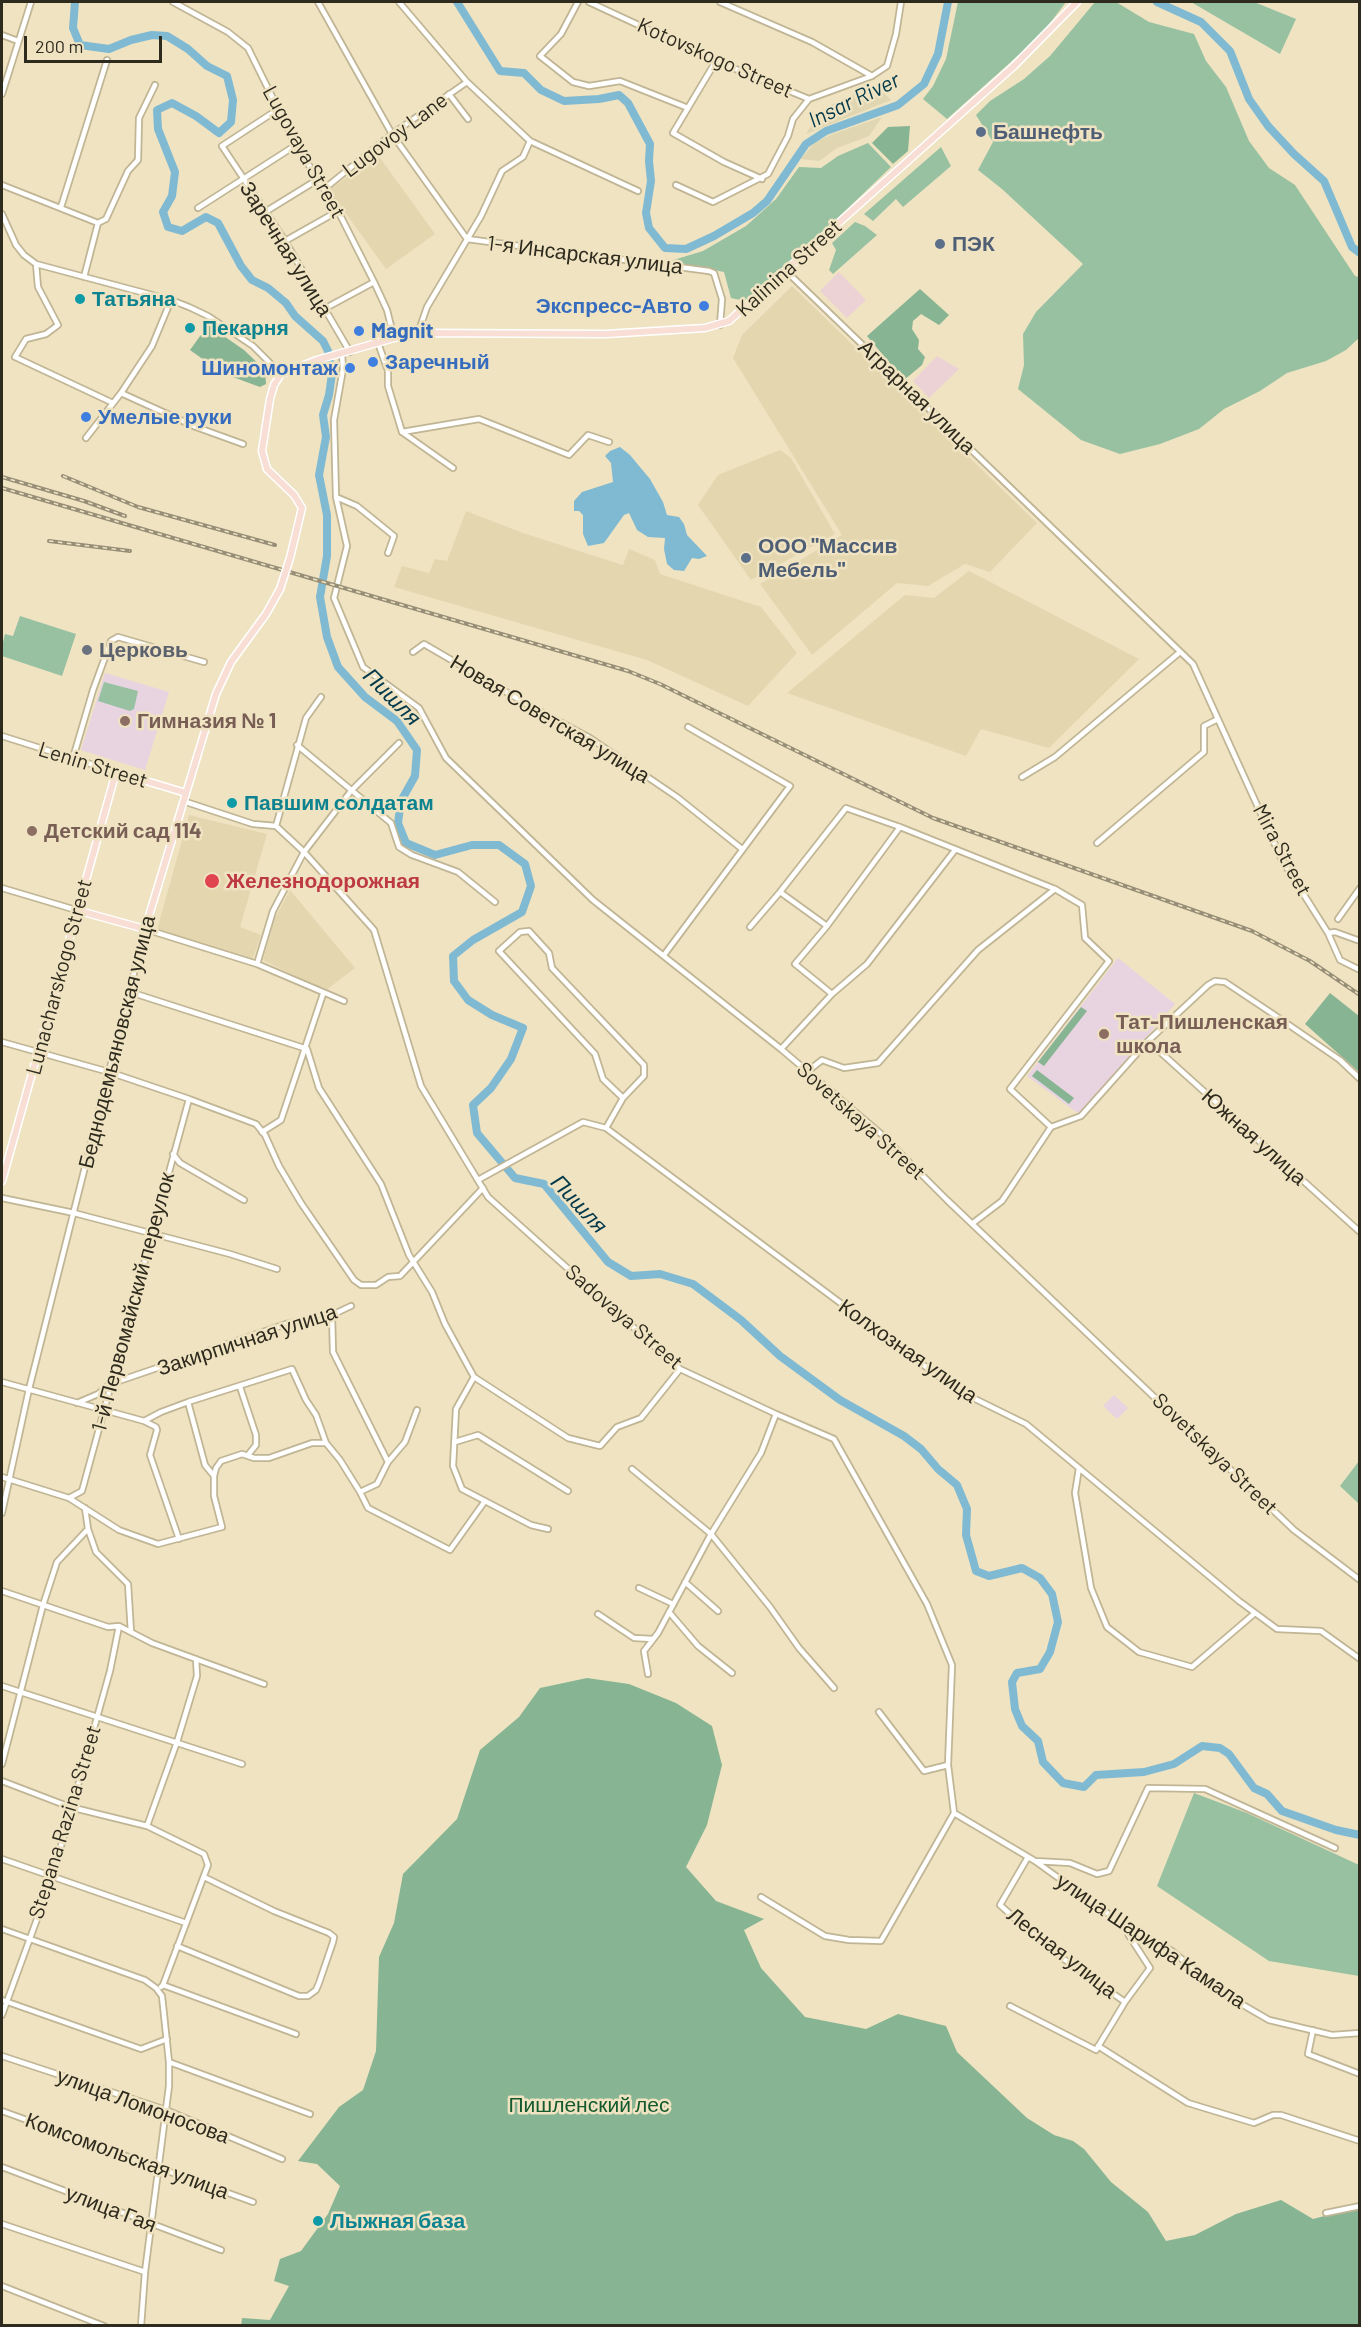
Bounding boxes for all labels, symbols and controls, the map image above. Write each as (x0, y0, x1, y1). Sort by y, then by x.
street label: Kotovskogo Street (633, 12, 797, 104)
scale bar (27, 24, 165, 62)
text: 200 m (35, 35, 83, 57)
water label: Insar River (804, 67, 904, 133)
street label: Lugovaya Street (257, 81, 351, 223)
street label: Lugovoy Lane (338, 87, 452, 183)
place label: Башнефть (993, 119, 1103, 145)
marker: Башнефть (974, 125, 988, 139)
street label: Заречная улица (234, 177, 338, 321)
street label: Kalinina Street (731, 214, 847, 322)
street label: 1-я Инсарская улица (486, 230, 684, 280)
place label: ПЭК (952, 231, 995, 257)
marker: ПЭК (933, 237, 947, 251)
place label: Татьяна (92, 286, 176, 312)
marker: Татьяна (73, 292, 87, 306)
place label: Экспресс-Авто (536, 293, 692, 319)
marker: Экспресс-Авто (697, 299, 711, 313)
place label: Пекарня (202, 315, 289, 341)
place label: Magnit (371, 318, 434, 344)
marker: Пекарня (183, 321, 197, 335)
marker: Magnit (352, 324, 366, 338)
street label: Аграрная улица (853, 335, 981, 459)
place label: Заречный (385, 349, 490, 375)
place label: Шиномонтаж (201, 355, 338, 381)
marker: Заречный (366, 355, 380, 369)
marker: Шиномонтаж (343, 361, 357, 375)
place label: Умелые руки (98, 404, 232, 430)
marker: Умелые руки (79, 410, 93, 424)
place label: ООО "Массив Мебель" (758, 533, 897, 583)
marker: ООО "Массив Мебель" (739, 551, 753, 565)
place label: Церковь (99, 637, 188, 663)
marker: Церковь (80, 643, 94, 657)
street label: Новая Советская улица (446, 649, 654, 789)
water label: Пишля (358, 663, 426, 731)
place label: Гимназия № 1 (137, 708, 276, 734)
marker: Гимназия № 1 (118, 714, 132, 728)
street label: Lenin Street (35, 736, 151, 794)
place label: Павшим солдатам (244, 790, 434, 816)
marker: Павшим солдатам (225, 796, 239, 810)
street label: Mira Street (1247, 800, 1317, 900)
place label: Детский сад 114 (44, 818, 202, 844)
marker: Детский сад 114 (25, 824, 39, 838)
place label: Железнодорожная (226, 868, 420, 894)
marker: Железнодорожная (203, 872, 221, 890)
street label: Lunacharskogo Street (21, 876, 97, 1078)
street label: Беднодемьяновская улица (73, 913, 161, 1171)
place label: Тат-Пишленская школа (1116, 1009, 1288, 1059)
marker: Тат-Пишленская школа (1097, 1027, 1111, 1041)
street label: Sovetskaya Street (792, 1057, 930, 1185)
street label: Южная улица (1197, 1084, 1311, 1190)
water label: Пишля (545, 1169, 613, 1239)
street label: 1-й Первомайский переулок (86, 1170, 180, 1434)
street label: Sadovaya Street (560, 1259, 688, 1375)
street label: Колхозная улица (834, 1294, 982, 1408)
street label: Закирпичная улица (154, 1299, 340, 1381)
street label: Sovetskaya Street (1147, 1388, 1283, 1520)
street label: Stepana Razina Street (24, 1722, 106, 1922)
street label: улица Шарифа Камала (1051, 1868, 1251, 2014)
street label: Лесная улица (1002, 1902, 1122, 2004)
street label: улица Ломоносова (53, 2063, 233, 2149)
park label: Пишленский лес (509, 2092, 669, 2118)
street label: Комсомольская улица (22, 2107, 232, 2205)
street label: улица Гая (62, 2180, 160, 2238)
place label: Лыжная база (330, 2208, 465, 2234)
marker: Лыжная база (311, 2214, 325, 2228)

